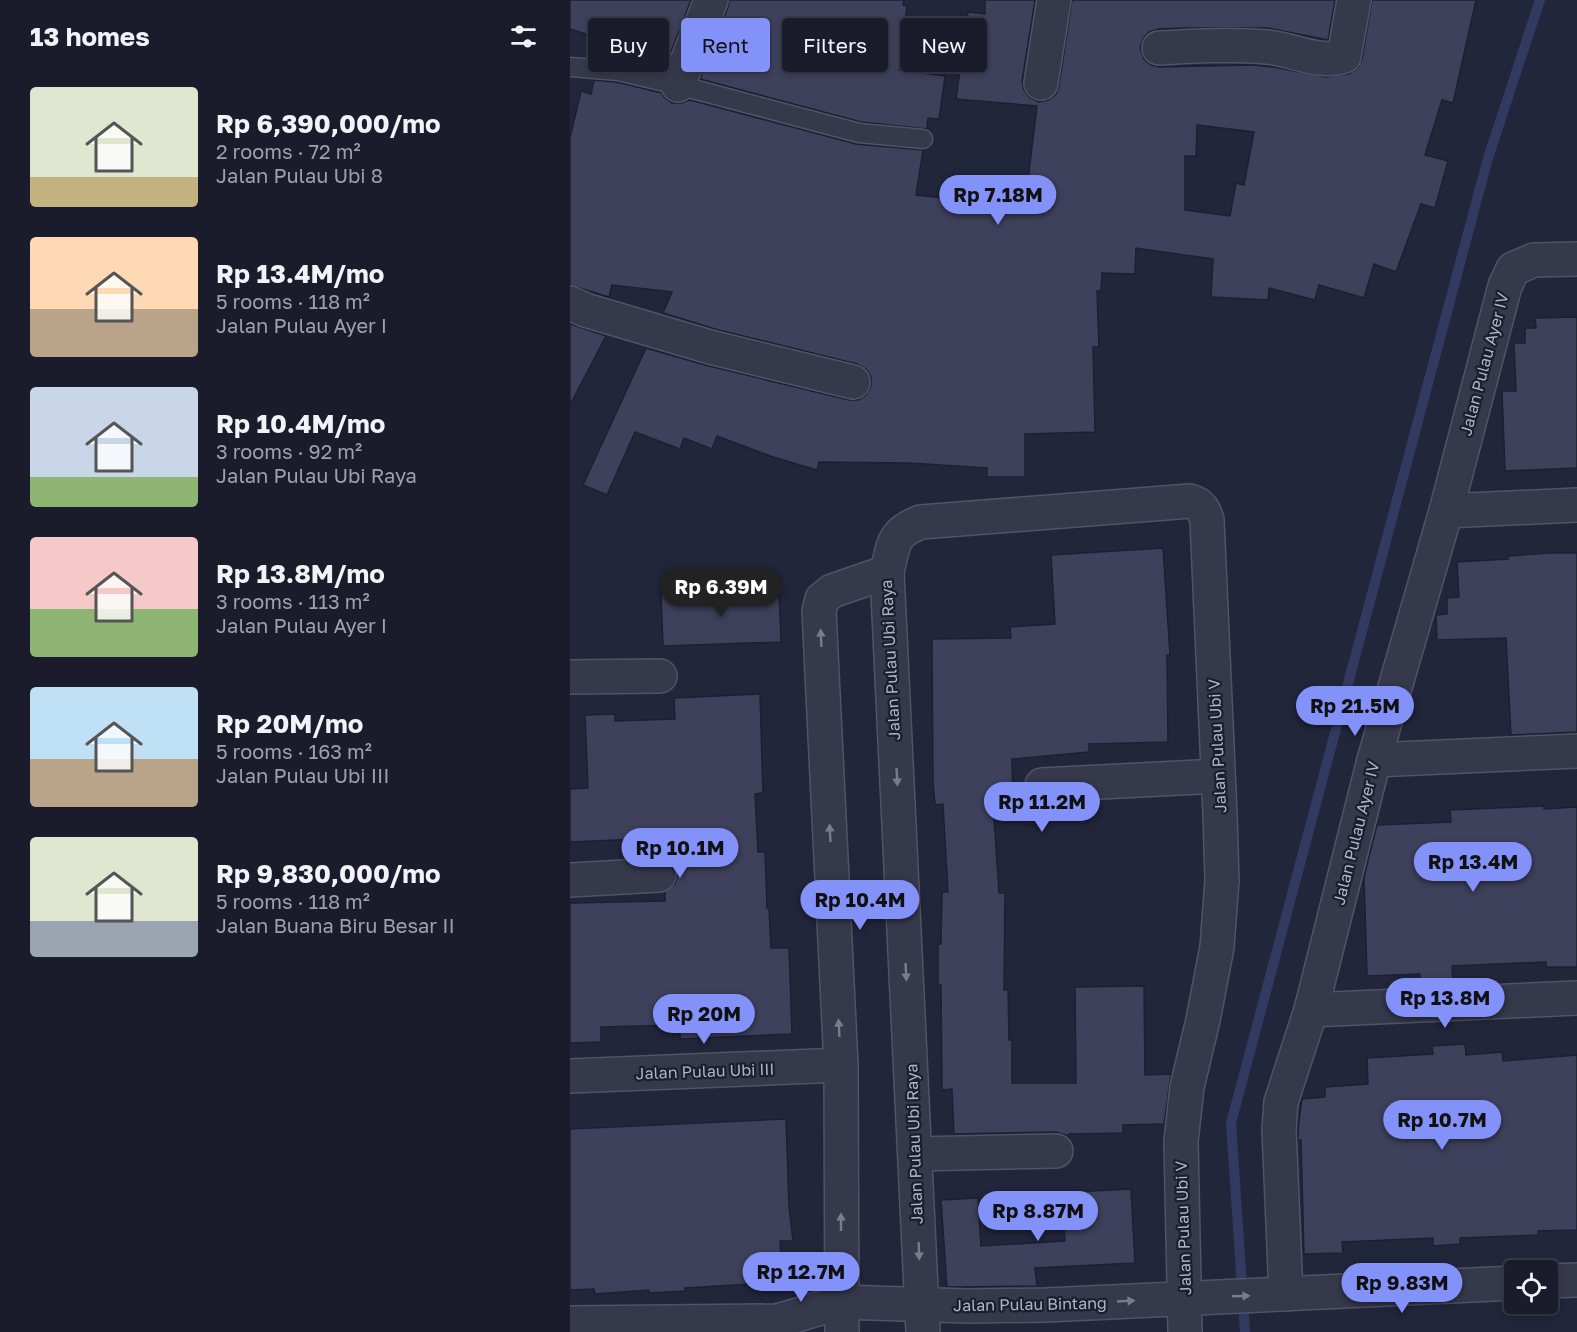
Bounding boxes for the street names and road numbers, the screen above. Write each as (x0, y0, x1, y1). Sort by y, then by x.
street label: Jalan Pulau Ayer IV (1455, 290, 1513, 438)
street label: Jalan Pulau Ubi Raya (876, 579, 904, 741)
street label: Jalan Pulau Ubi V (1203, 678, 1231, 814)
street label: Jalan Pulau Ayer IV (1328, 759, 1384, 907)
street label: Jalan Pulau Ubi III (635, 1059, 775, 1083)
street label: Jalan Pulau Ubi Raya (901, 1063, 927, 1225)
street label: Jalan Pulau Ubi V (1171, 1160, 1195, 1296)
street label: Jalan Pulau Bintang (953, 1293, 1107, 1315)

